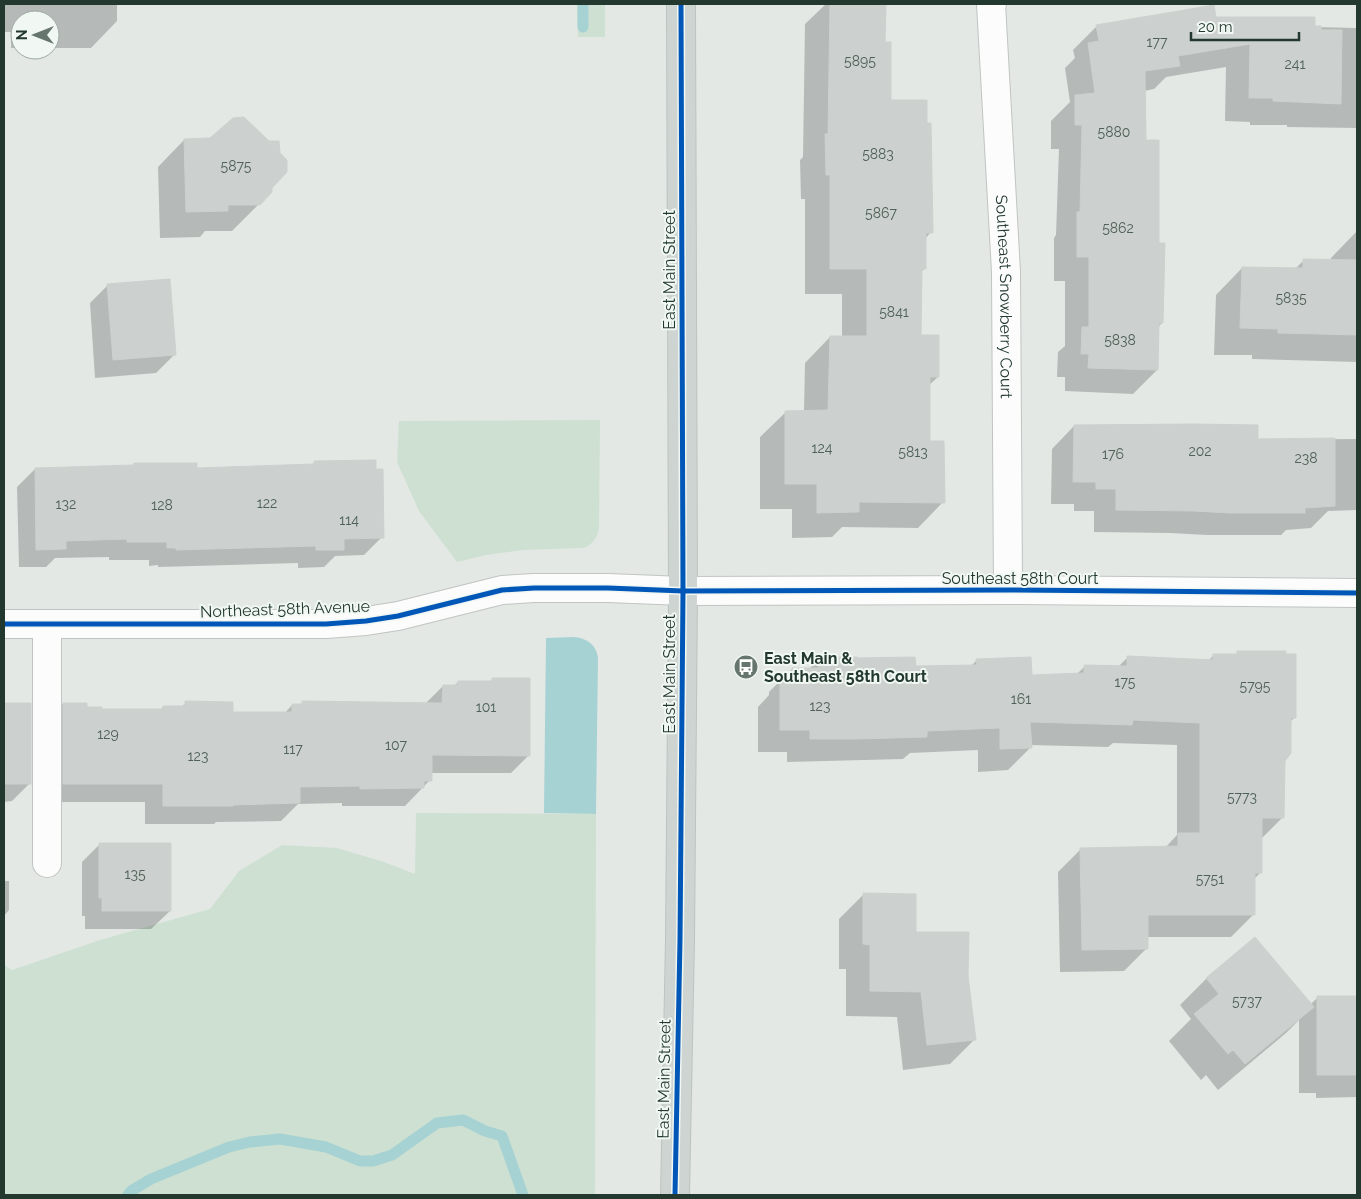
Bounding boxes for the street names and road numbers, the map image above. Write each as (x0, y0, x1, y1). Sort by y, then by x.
street label: Southeast Snowberry Court (992, 194, 1016, 399)
street label: East Main Street (660, 210, 679, 330)
street label: Southeast 58th Court (942, 569, 1099, 588)
street label: Northeast 58th Avenue (200, 597, 370, 621)
street label: East Main Street (660, 614, 679, 734)
street label: East Main Street (653, 1018, 675, 1139)

